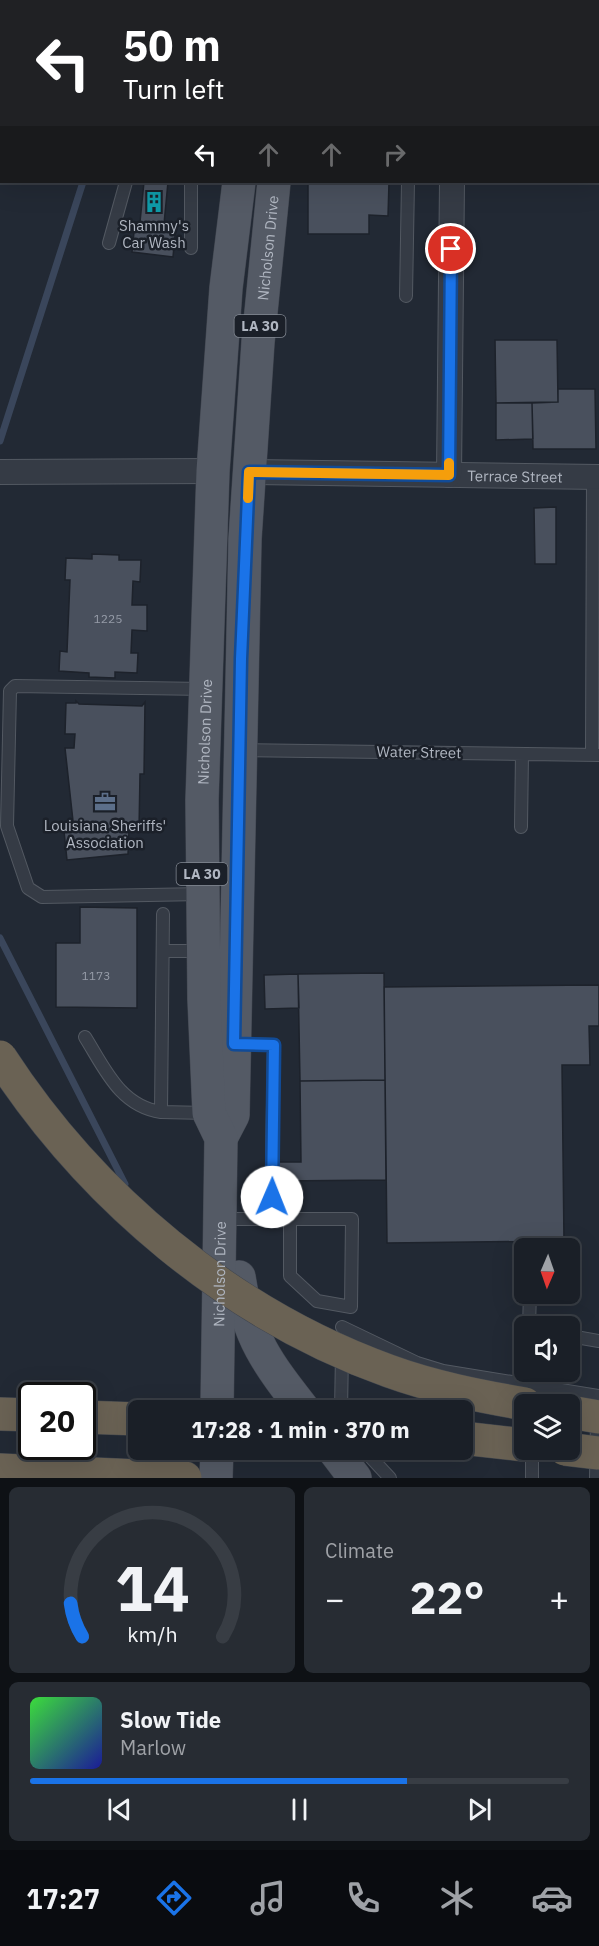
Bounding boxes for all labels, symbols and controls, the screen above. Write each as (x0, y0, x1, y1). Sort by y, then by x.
text: 50 m (123, 18, 221, 73)
icon: left (24, 24, 102, 102)
text: Turn left (123, 71, 224, 106)
icon: left (189, 138, 222, 171)
icon: ahead (252, 138, 285, 171)
icon: ahead (315, 138, 348, 171)
icon: right (378, 138, 411, 171)
building icon: Shammy's Car Wash (142, 190, 166, 214)
street label: Nicholson Drive (253, 194, 282, 301)
place label: Shammy's Car Wash (119, 216, 189, 252)
pin (425, 223, 476, 274)
icon: arrive (434, 232, 467, 265)
road number: LA 30 (234, 315, 286, 337)
street label: Terrace Street (467, 466, 563, 486)
house number: 1225 (94, 611, 122, 626)
street label: Nicholson Drive (193, 679, 216, 785)
street label: Water Street (376, 742, 462, 762)
office icon: Louisiana Sheriffs' Association (93, 790, 117, 814)
place label: Louisiana Sheriffs' Association (44, 816, 166, 852)
road number: LA 30 (176, 863, 228, 885)
house number: 1173 (82, 968, 110, 983)
position arrow (240, 1165, 304, 1229)
street label: Nicholson Drive (209, 1221, 229, 1327)
north arrow (514, 1238, 580, 1304)
map controls (514, 1238, 580, 1460)
button: sound (514, 1316, 580, 1382)
speed limit sign: 20 (18, 1382, 96, 1460)
button: layers (514, 1394, 580, 1460)
text: 17:28 · 1 min · 370 m (191, 1415, 410, 1444)
text: Climate (325, 1537, 394, 1564)
text: 14 (115, 1547, 189, 1628)
text: 22° (409, 1568, 485, 1626)
text: − (325, 1577, 345, 1620)
text: + (549, 1577, 569, 1620)
text: km/h (127, 1620, 177, 1648)
text: Slow Tide (120, 1705, 221, 1734)
text: Marlow (120, 1734, 186, 1761)
icon: previous (103, 1793, 136, 1826)
icon: pause (283, 1793, 316, 1826)
icon: next (463, 1793, 496, 1826)
icon: directions (153, 1877, 195, 1919)
icon: music (247, 1877, 289, 1919)
icon: phone (342, 1877, 384, 1919)
icon: climate (436, 1877, 478, 1919)
icon: car (531, 1877, 573, 1919)
text: 17:27 (26, 1881, 100, 1916)

